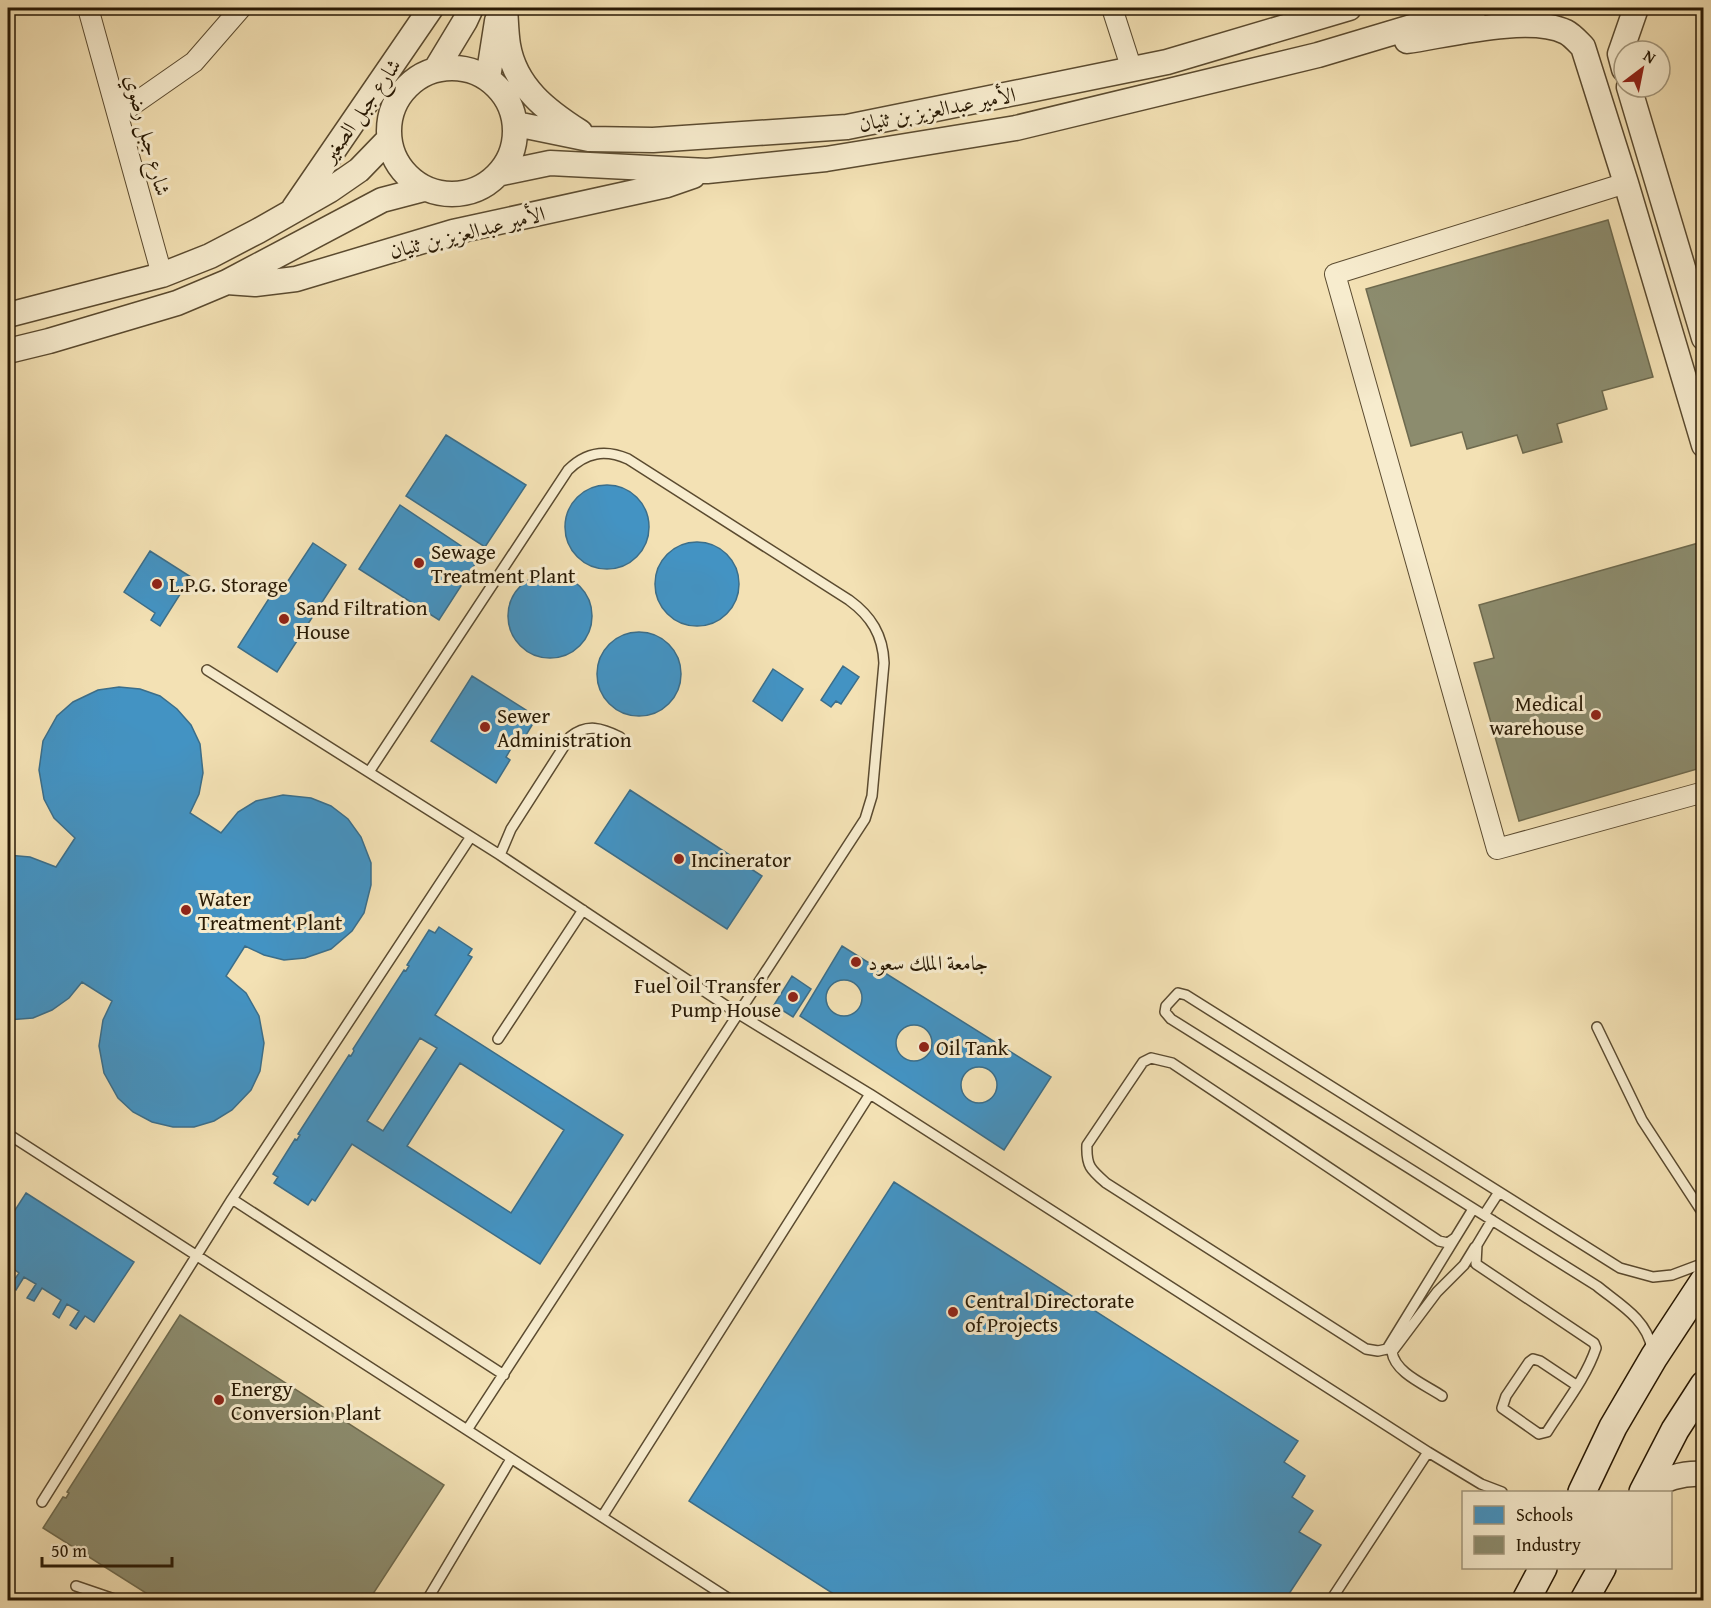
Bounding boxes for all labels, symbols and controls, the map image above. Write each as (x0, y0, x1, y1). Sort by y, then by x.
north arrow (1612, 39, 1672, 99)
text: N (1639, 43, 1661, 69)
street label: شارع جبل الصغير (313, 52, 411, 172)
street label: شارع جبل رضوي (114, 71, 179, 200)
street label: الأمير عبدالعزيز بن ثنيان (856, 79, 1018, 139)
street label: الأمير عبدالعزيز بن ثنيان (386, 198, 548, 266)
place label: Sewage Treatment Plant (431, 536, 576, 591)
marker: Sewage Treatment Plant (412, 556, 426, 570)
place label: L.P.G. Storage (169, 569, 288, 600)
marker: L.P.G. Storage (150, 577, 164, 591)
place label: Sand Filtration House (296, 592, 428, 647)
marker: Sand Filtration House (277, 612, 291, 626)
place label: Medical warehouse (1489, 688, 1584, 743)
place label: Sewer Administration (497, 700, 632, 755)
marker: Medical warehouse (1589, 708, 1603, 722)
marker: Sewer Administration (478, 720, 492, 734)
place label: Incinerator (691, 844, 792, 875)
marker: Incinerator (672, 852, 686, 866)
place label: Water Treatment Plant (198, 883, 343, 938)
marker: Water Treatment Plant (179, 903, 193, 917)
place label: جامعة الملك سعود (868, 947, 988, 978)
marker: جامعة الملك سعود (849, 955, 863, 969)
place label: Fuel Oil Transfer Pump House (634, 970, 781, 1025)
marker: Fuel Oil Transfer Pump House (786, 990, 800, 1004)
place label: Oil Tank (936, 1032, 1009, 1063)
marker: Oil Tank (917, 1040, 931, 1054)
place label: Central Directorate of Projects (965, 1285, 1134, 1340)
marker: Central Directorate of Projects (946, 1305, 960, 1319)
place label: Energy Conversion Plant (231, 1373, 382, 1428)
marker: Energy Conversion Plant (212, 1393, 226, 1407)
legend (1462, 1491, 1672, 1569)
text: Schools (1516, 1501, 1573, 1528)
scale bar (42, 1530, 172, 1568)
text: Industry (1516, 1531, 1581, 1558)
text: 50 m (51, 1537, 87, 1564)

